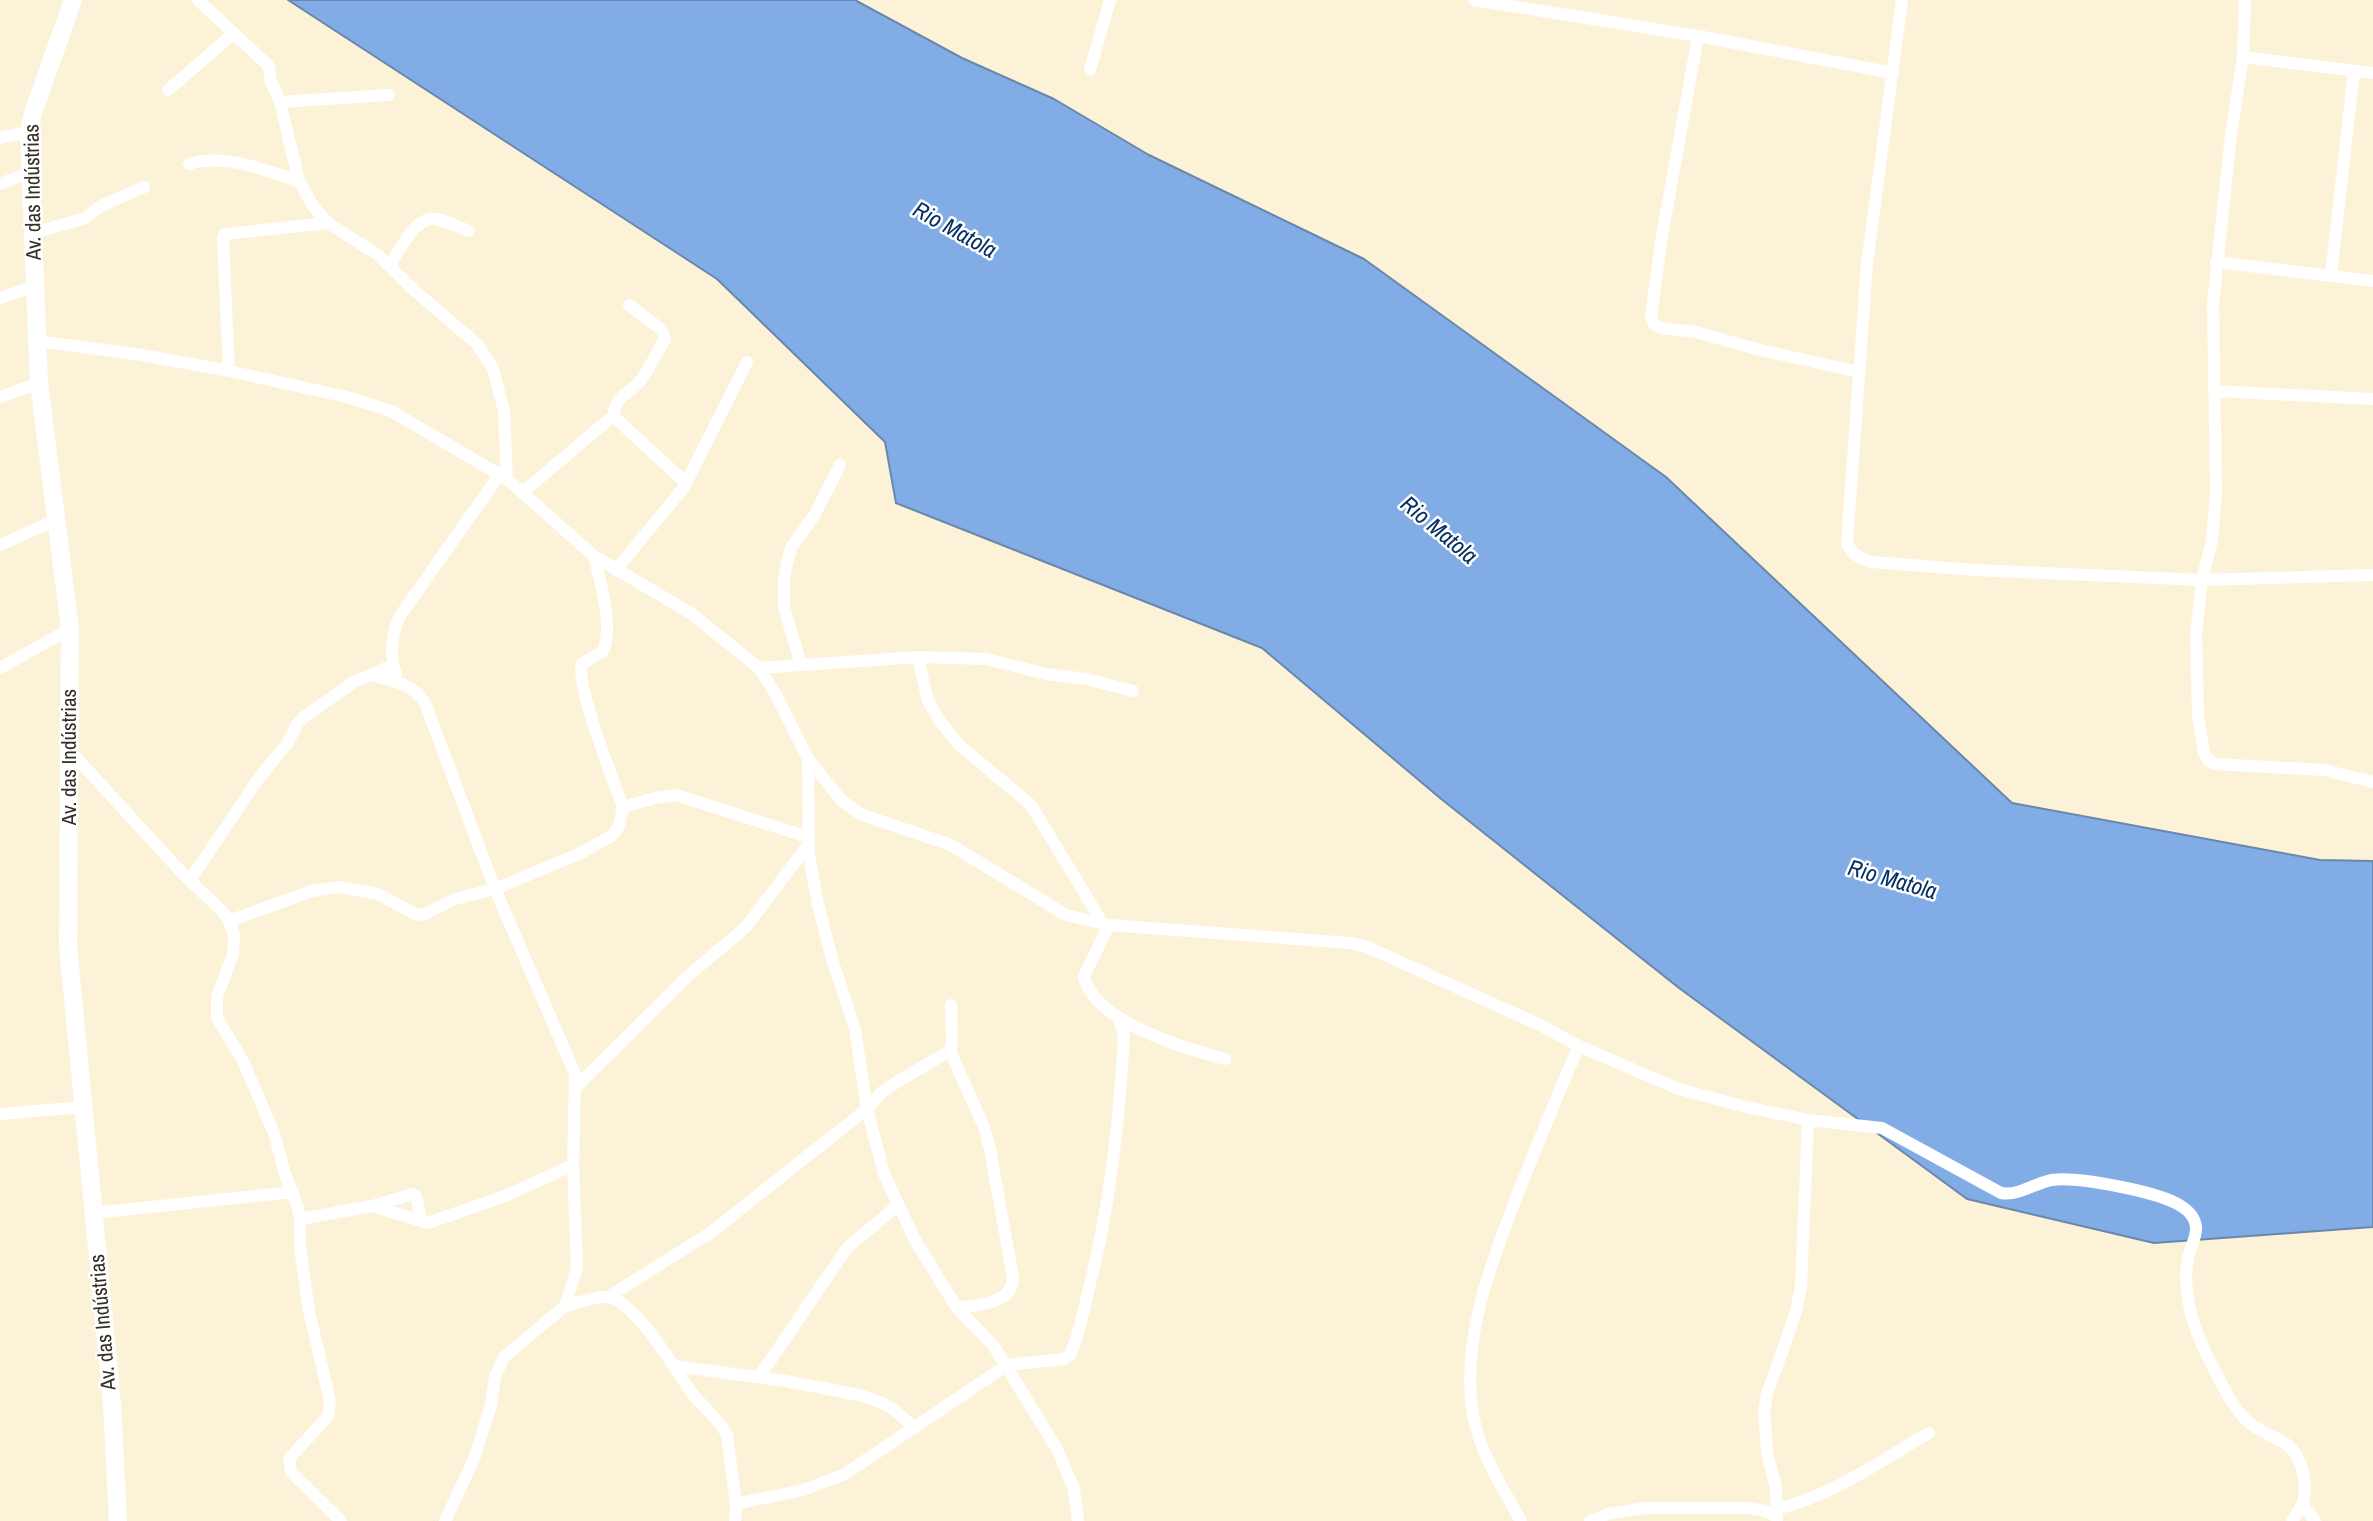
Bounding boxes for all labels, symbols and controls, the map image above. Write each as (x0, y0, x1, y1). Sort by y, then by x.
street label: Av. das Indústrias (20, 124, 48, 260)
water label: Rio Matola (907, 197, 1001, 265)
water label: Rio Matola (1394, 491, 1482, 571)
street label: Av. das Indústrias (57, 689, 83, 825)
water label: Rio Matola (1844, 855, 1940, 907)
street label: Av. das Indústrias (86, 1253, 122, 1391)

